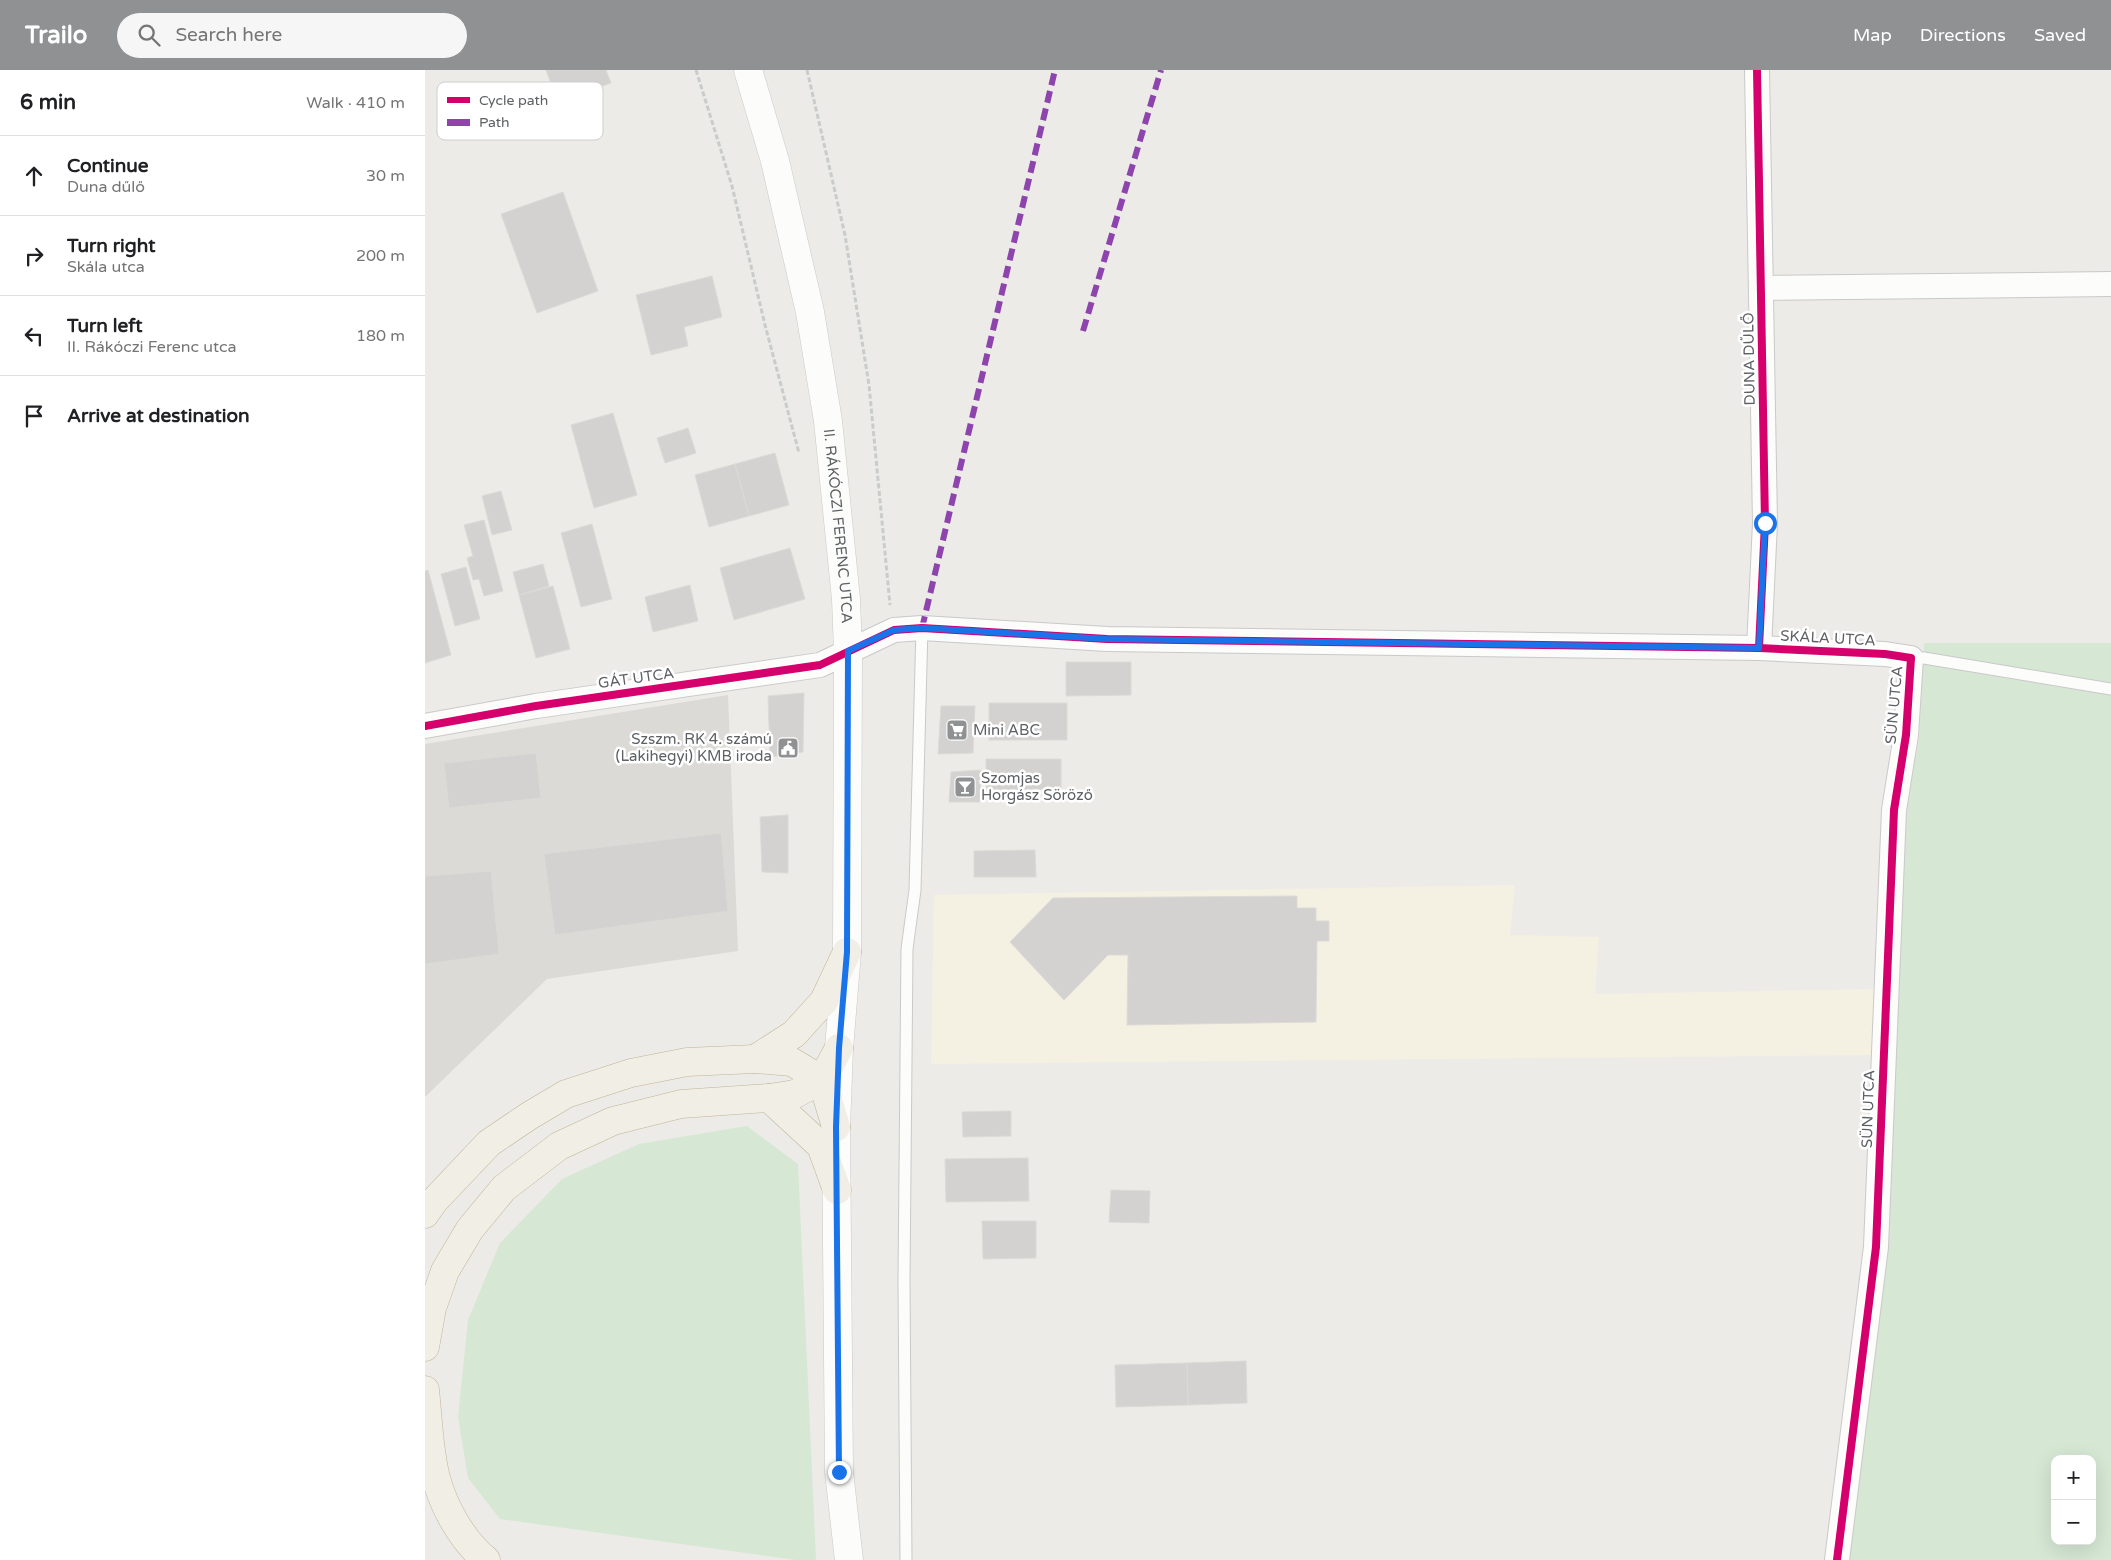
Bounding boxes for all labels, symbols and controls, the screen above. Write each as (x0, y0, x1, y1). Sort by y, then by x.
search box (117, 13, 467, 58)
text: Trailo (25, 21, 87, 50)
icon: search (135, 21, 163, 49)
text: Search here (175, 24, 282, 46)
text: Map (1853, 24, 1892, 46)
text: Directions (1920, 24, 2006, 46)
text: Saved (2034, 24, 2086, 46)
legend (437, 82, 603, 140)
text: 6 min (20, 90, 76, 115)
text: Cycle path (479, 92, 548, 109)
text: Walk · 410 m (306, 93, 405, 113)
text: Path (479, 114, 510, 131)
text: Continue (67, 155, 149, 177)
icon: ahead (20, 162, 48, 190)
text: 30 m (366, 166, 405, 186)
text: Duna dűlő (67, 177, 145, 197)
text: Turn right (67, 235, 155, 257)
icon: right (20, 242, 48, 270)
text: 200 m (356, 246, 405, 266)
text: Skála utca (67, 257, 145, 277)
street label: DUNA DŰLŐ (1739, 312, 1759, 406)
text: Turn left (67, 315, 143, 337)
icon: left (20, 322, 48, 350)
text: 180 m (356, 326, 405, 346)
text: II. Rákóczi Ferenc utca (67, 337, 237, 357)
icon: arrive (20, 402, 48, 430)
text: Arrive at destination (67, 405, 250, 427)
street label: II. RÁKÓCZI FERENC UTCA (820, 428, 856, 624)
route start (1754, 512, 1777, 535)
street label: SKÁLA UTCA (1780, 627, 1876, 649)
street label: GÁT UTCA (597, 664, 675, 692)
street label: SÜN UTCA (1882, 665, 1906, 745)
supermarket icon: Mini ABC (945, 718, 969, 742)
place label: Mini ABC (973, 721, 1040, 739)
place label: Szszm. RK 4. számú (Lakihegyi) KMB iroda (616, 730, 772, 765)
public building icon: Szszm. RK 4. számú (Lakihegyi) KMB iroda (776, 736, 800, 760)
place label: Szomjas Horgász Söröző (981, 769, 1093, 804)
bar icon: Szomjas Horgász Söröző (953, 775, 977, 799)
street label: SÜN UTCA (1858, 1070, 1878, 1148)
map controls (2051, 1455, 2096, 1545)
button: + (2051, 1455, 2096, 1500)
route end (828, 1461, 851, 1484)
button: − (2051, 1500, 2096, 1545)

